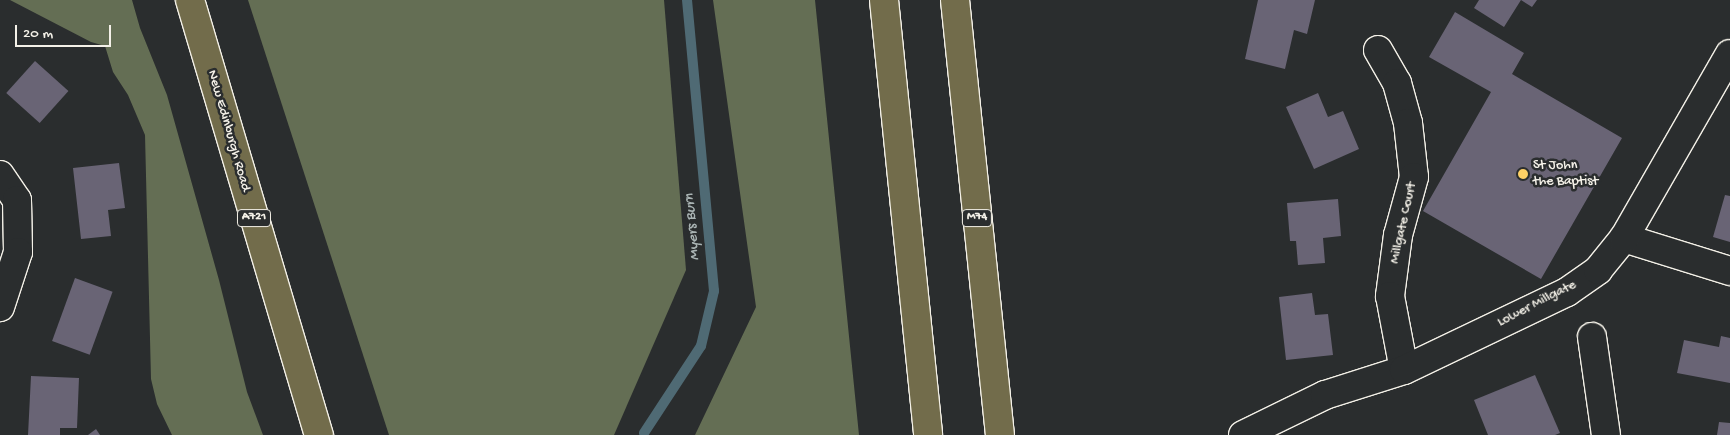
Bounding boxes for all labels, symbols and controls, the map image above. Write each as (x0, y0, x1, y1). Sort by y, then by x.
scale bar (18, 15, 114, 47)
text: 20 m (23, 25, 53, 43)
street label: New Edinburgh Road (203, 68, 253, 194)
place label: St John the Baptist (1533, 158, 1598, 190)
marker: St John the Baptist (1517, 168, 1529, 180)
street label: Millgate Court (1387, 181, 1421, 265)
water label: Myers Burn (681, 193, 705, 261)
road number: A721 (236, 208, 272, 228)
road number: M74 (961, 208, 993, 228)
street label: Lower Millgate (1495, 277, 1579, 331)

